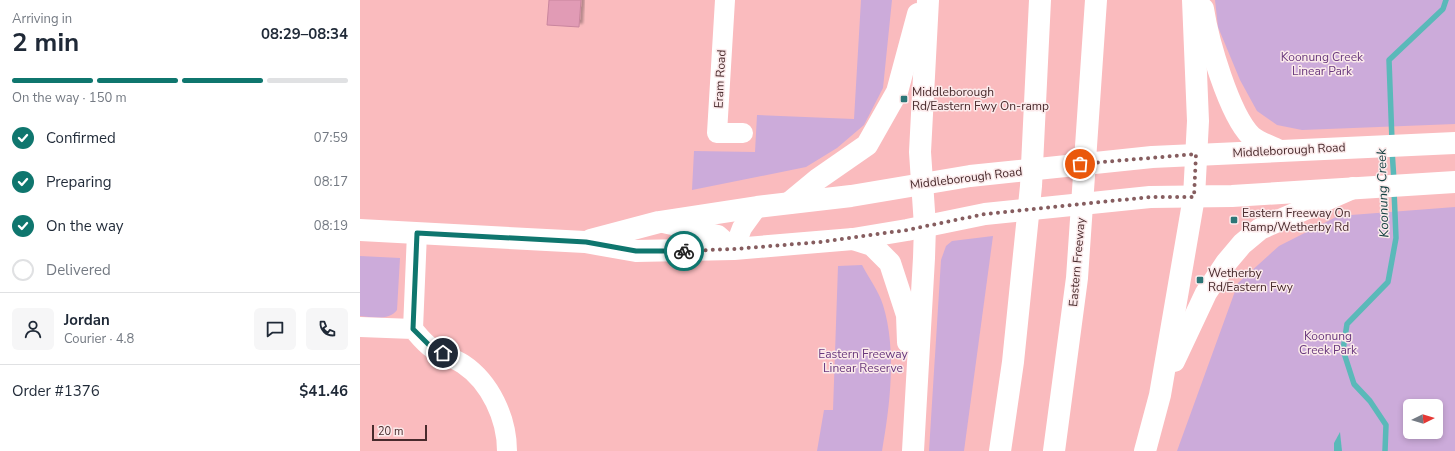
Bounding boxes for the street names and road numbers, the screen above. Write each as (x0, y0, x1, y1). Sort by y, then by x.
street label: Eram Road (710, 49, 730, 109)
street label: Middleborough Road (1232, 139, 1346, 161)
street label: Middleborough Road (909, 163, 1023, 193)
street label: Eastern Freeway (1065, 216, 1089, 307)

